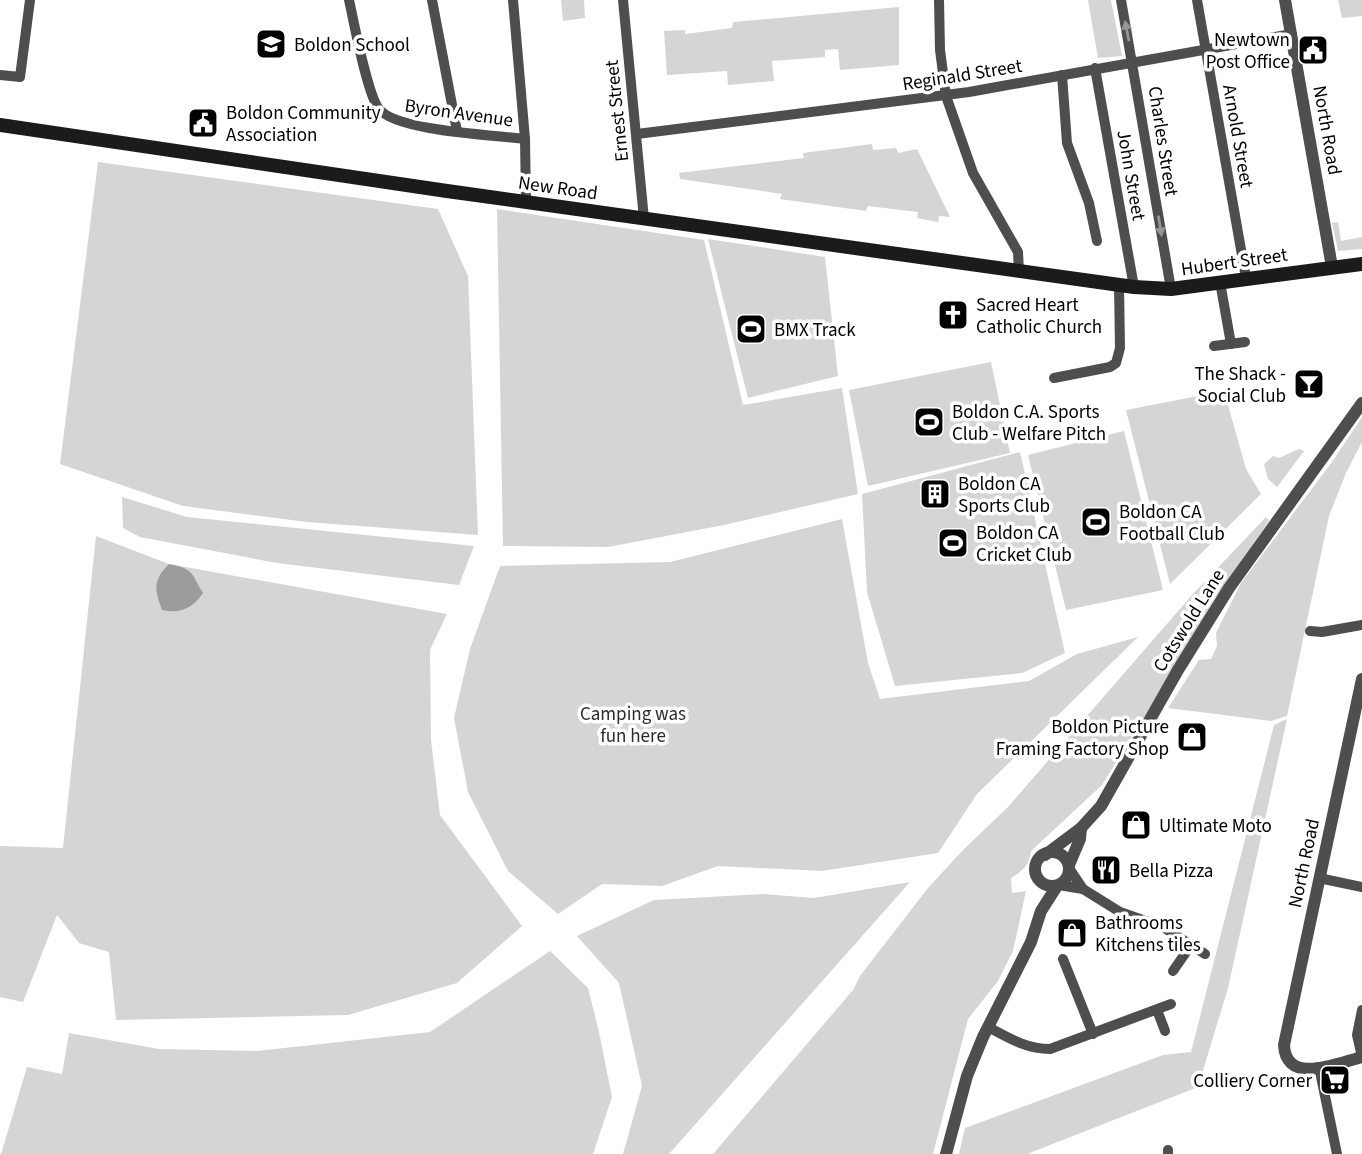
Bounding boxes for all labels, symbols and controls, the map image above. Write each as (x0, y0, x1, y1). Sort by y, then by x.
one-way arrow (1121, 20, 1132, 42)
school or university icon: Boldon School (254, 27, 288, 61)
place label: Newtown Post Office (1206, 27, 1290, 76)
place label: Boldon School (294, 32, 410, 59)
public building icon: Newtown Post Office (1296, 33, 1330, 67)
street label: Reginald Street (900, 53, 1025, 98)
street label: Ernest Street (599, 58, 636, 163)
street label: Arnold Street (1215, 83, 1260, 191)
street label: North Road (1305, 83, 1348, 177)
street label: Charles Street (1141, 84, 1185, 199)
street label: Byron Avenue (403, 93, 515, 134)
place label: Boldon Community Association (226, 100, 381, 149)
public building icon: Boldon Community Association (186, 106, 220, 140)
street label: John Street (1109, 128, 1152, 223)
street label: New Road (516, 170, 599, 207)
one-way arrow (1155, 215, 1166, 237)
street label: Hubert Street (1179, 242, 1290, 283)
place label: Sacred Heart Catholic Church (976, 292, 1102, 341)
church icon: Sacred Heart Catholic Church (936, 298, 970, 332)
sports icon: BMX Track (734, 312, 768, 346)
place label: BMX Track (774, 317, 856, 344)
place label: The Shack - Social Club (1194, 361, 1286, 410)
bar icon: The Shack - Social Club (1292, 367, 1326, 401)
place label: Boldon C.A. Sports Club - Welfare Pitch (952, 399, 1106, 448)
sports icon: Boldon C.A. Sports Club - Welfare Pitch (912, 405, 946, 439)
place label: Boldon CA Sports Club (958, 471, 1050, 520)
building icon: Boldon CA Sports Club (918, 477, 952, 511)
place label: Boldon CA Football Club (1119, 499, 1225, 548)
sports icon: Boldon CA Football Club (1079, 505, 1113, 539)
place label: Boldon CA Cricket Club (976, 520, 1072, 569)
sports icon: Boldon CA Cricket Club (936, 526, 970, 560)
street label: Cotswold Lane (1147, 564, 1232, 677)
park label: Camping was fun here (580, 701, 686, 750)
place label: Boldon Picture Framing Factory Shop (996, 714, 1169, 763)
shop icon: Boldon Picture Framing Factory Shop (1175, 720, 1209, 754)
shop icon: Ultimate Moto (1119, 808, 1153, 842)
place label: Ultimate Moto (1159, 813, 1272, 840)
street label: North Road (1282, 816, 1327, 910)
restaurant icon: Bella Pizza (1089, 853, 1123, 887)
place label: Bella Pizza (1129, 858, 1213, 885)
place label: Bathrooms Kitchens tiles (1095, 910, 1201, 959)
shop icon: Bathrooms Kitchens tiles (1055, 916, 1089, 950)
supermarket icon: Colliery Corner (1318, 1063, 1352, 1097)
place label: Colliery Corner (1193, 1068, 1312, 1095)

